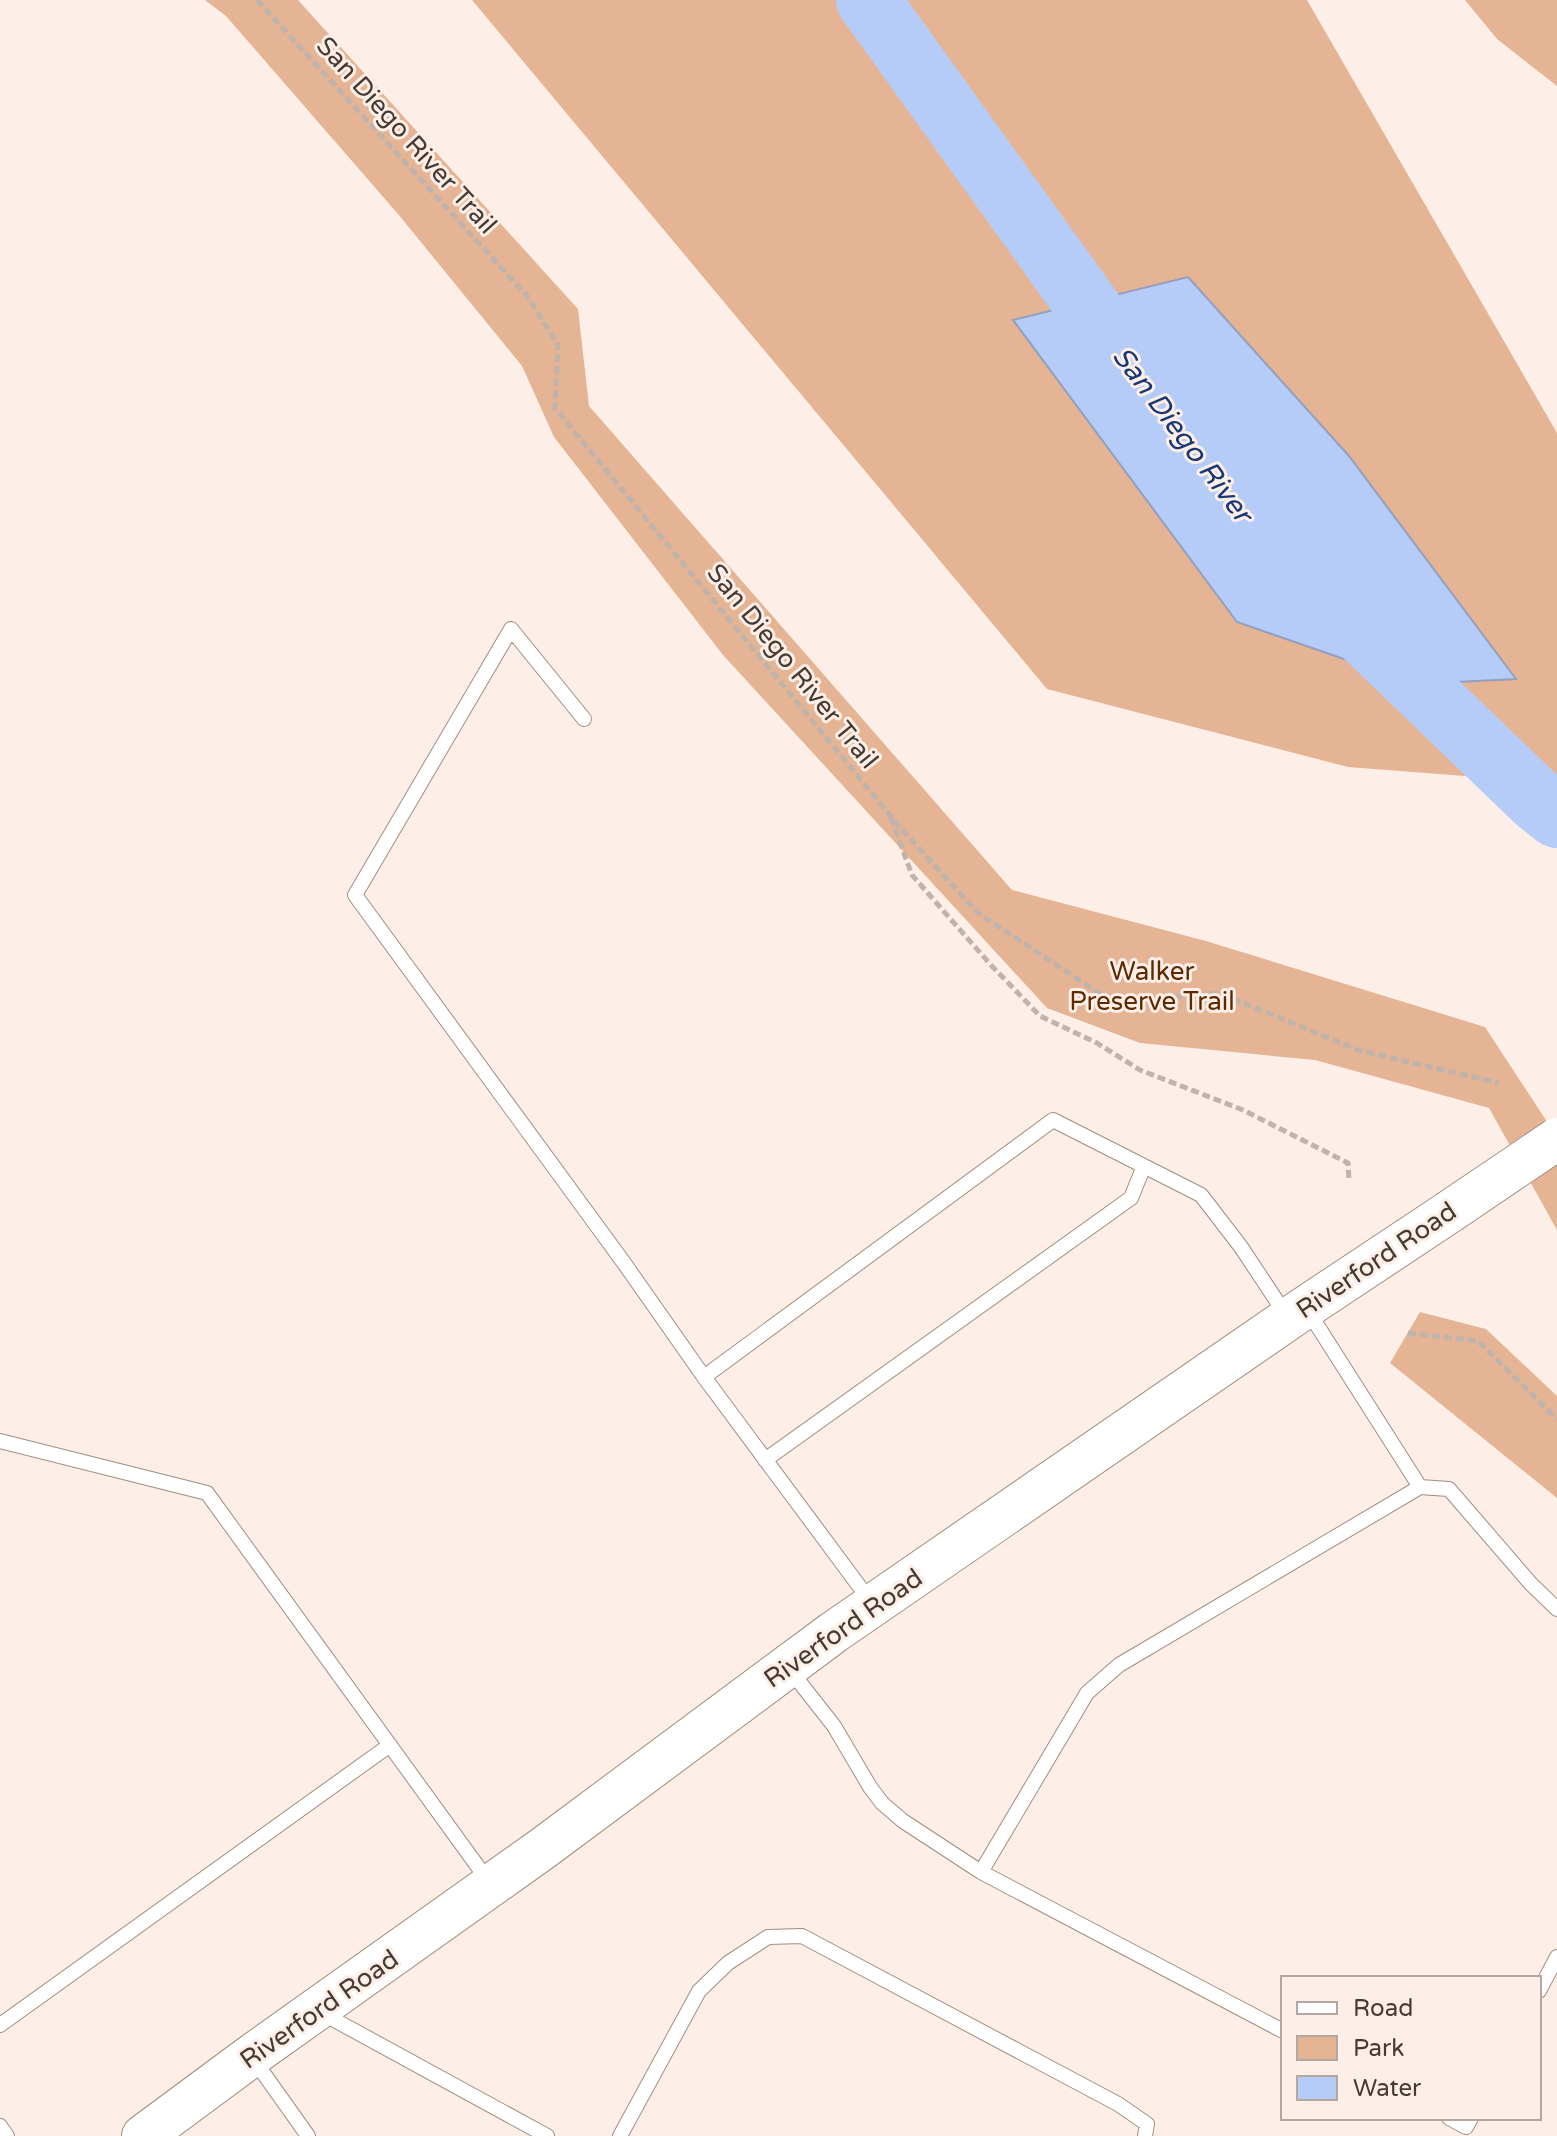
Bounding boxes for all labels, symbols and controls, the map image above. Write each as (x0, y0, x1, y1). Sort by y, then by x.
street label: San Diego River Trail (310, 30, 503, 240)
water label: San Diego River (1105, 340, 1261, 532)
street label: San Diego River Trail (700, 558, 885, 775)
park label: Walker Preserve Trail (1069, 956, 1235, 1017)
street label: Riverford Road (1290, 1195, 1462, 1325)
street label: Riverford Road (758, 1562, 928, 1695)
street label: Riverford Road (234, 1943, 404, 2076)
legend (1281, 1976, 1541, 2120)
text: Road (1353, 1994, 1413, 2023)
text: Park (1353, 2034, 1404, 2063)
text: Water (1353, 2074, 1422, 2103)

